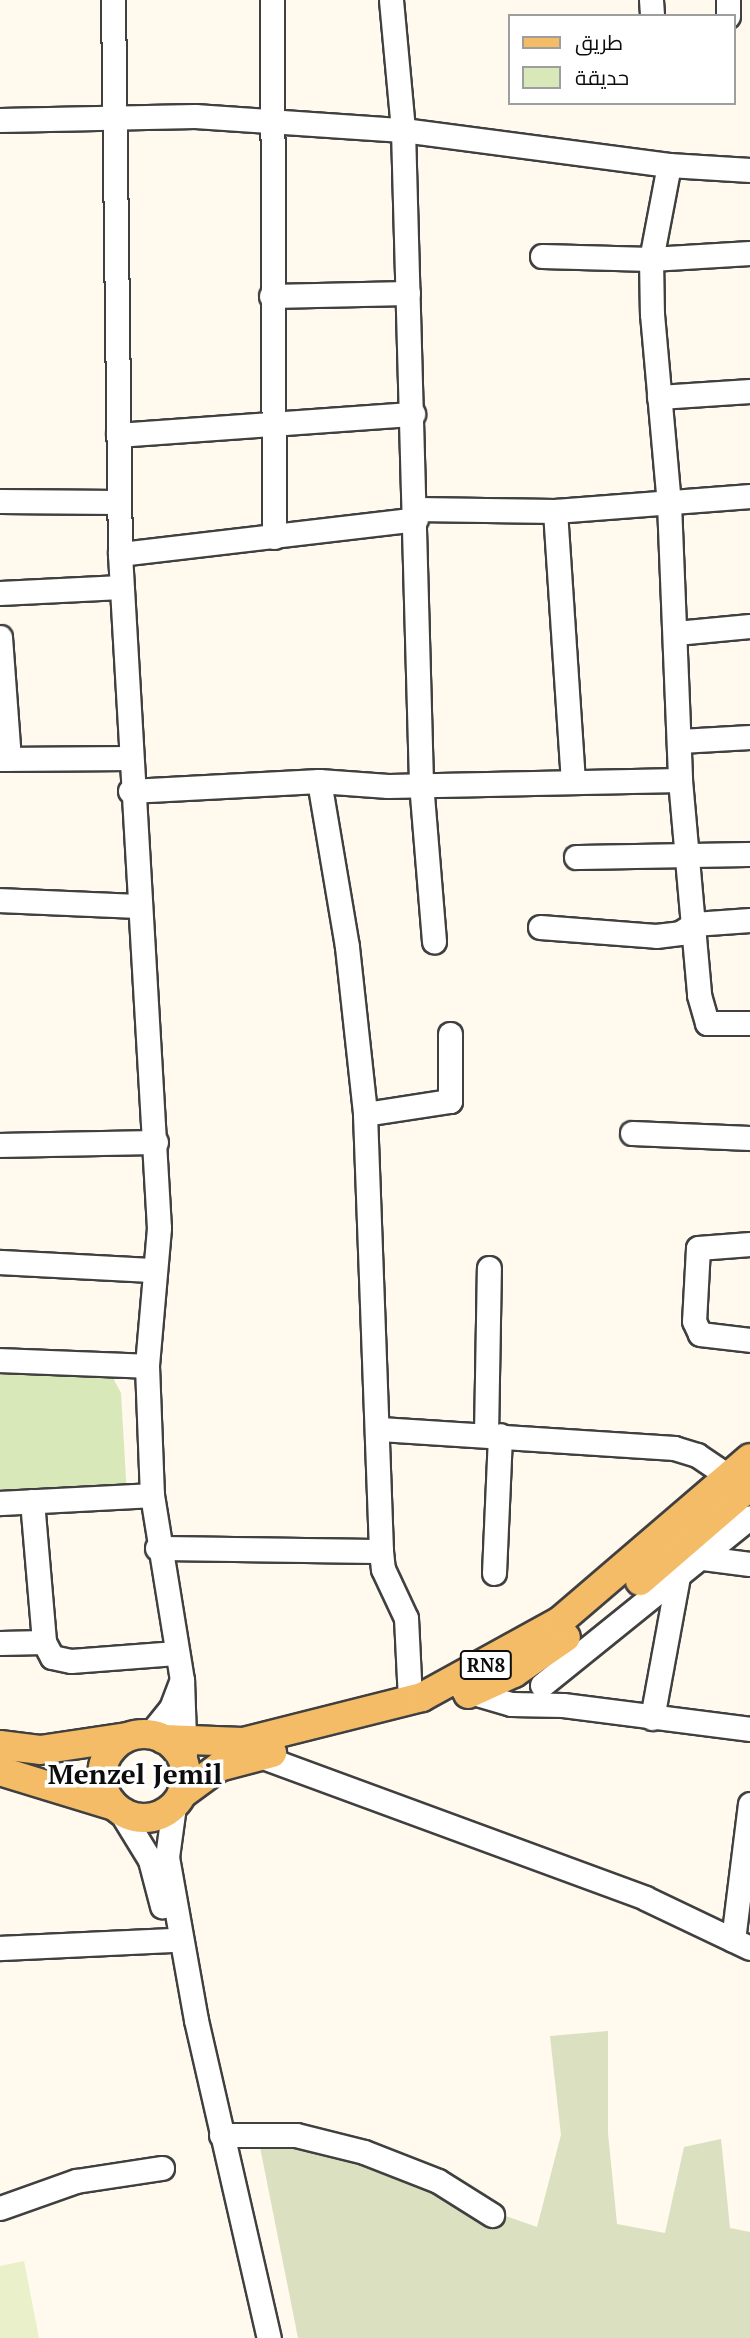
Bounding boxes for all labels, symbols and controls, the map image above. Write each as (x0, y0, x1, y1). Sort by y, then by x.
legend (508, 14, 736, 105)
text: طريق (575, 28, 623, 56)
text: حديقة (575, 63, 629, 91)
road number: RN8 (460, 1650, 512, 1680)
district label: Menzel Jemil (48, 1757, 222, 1791)

